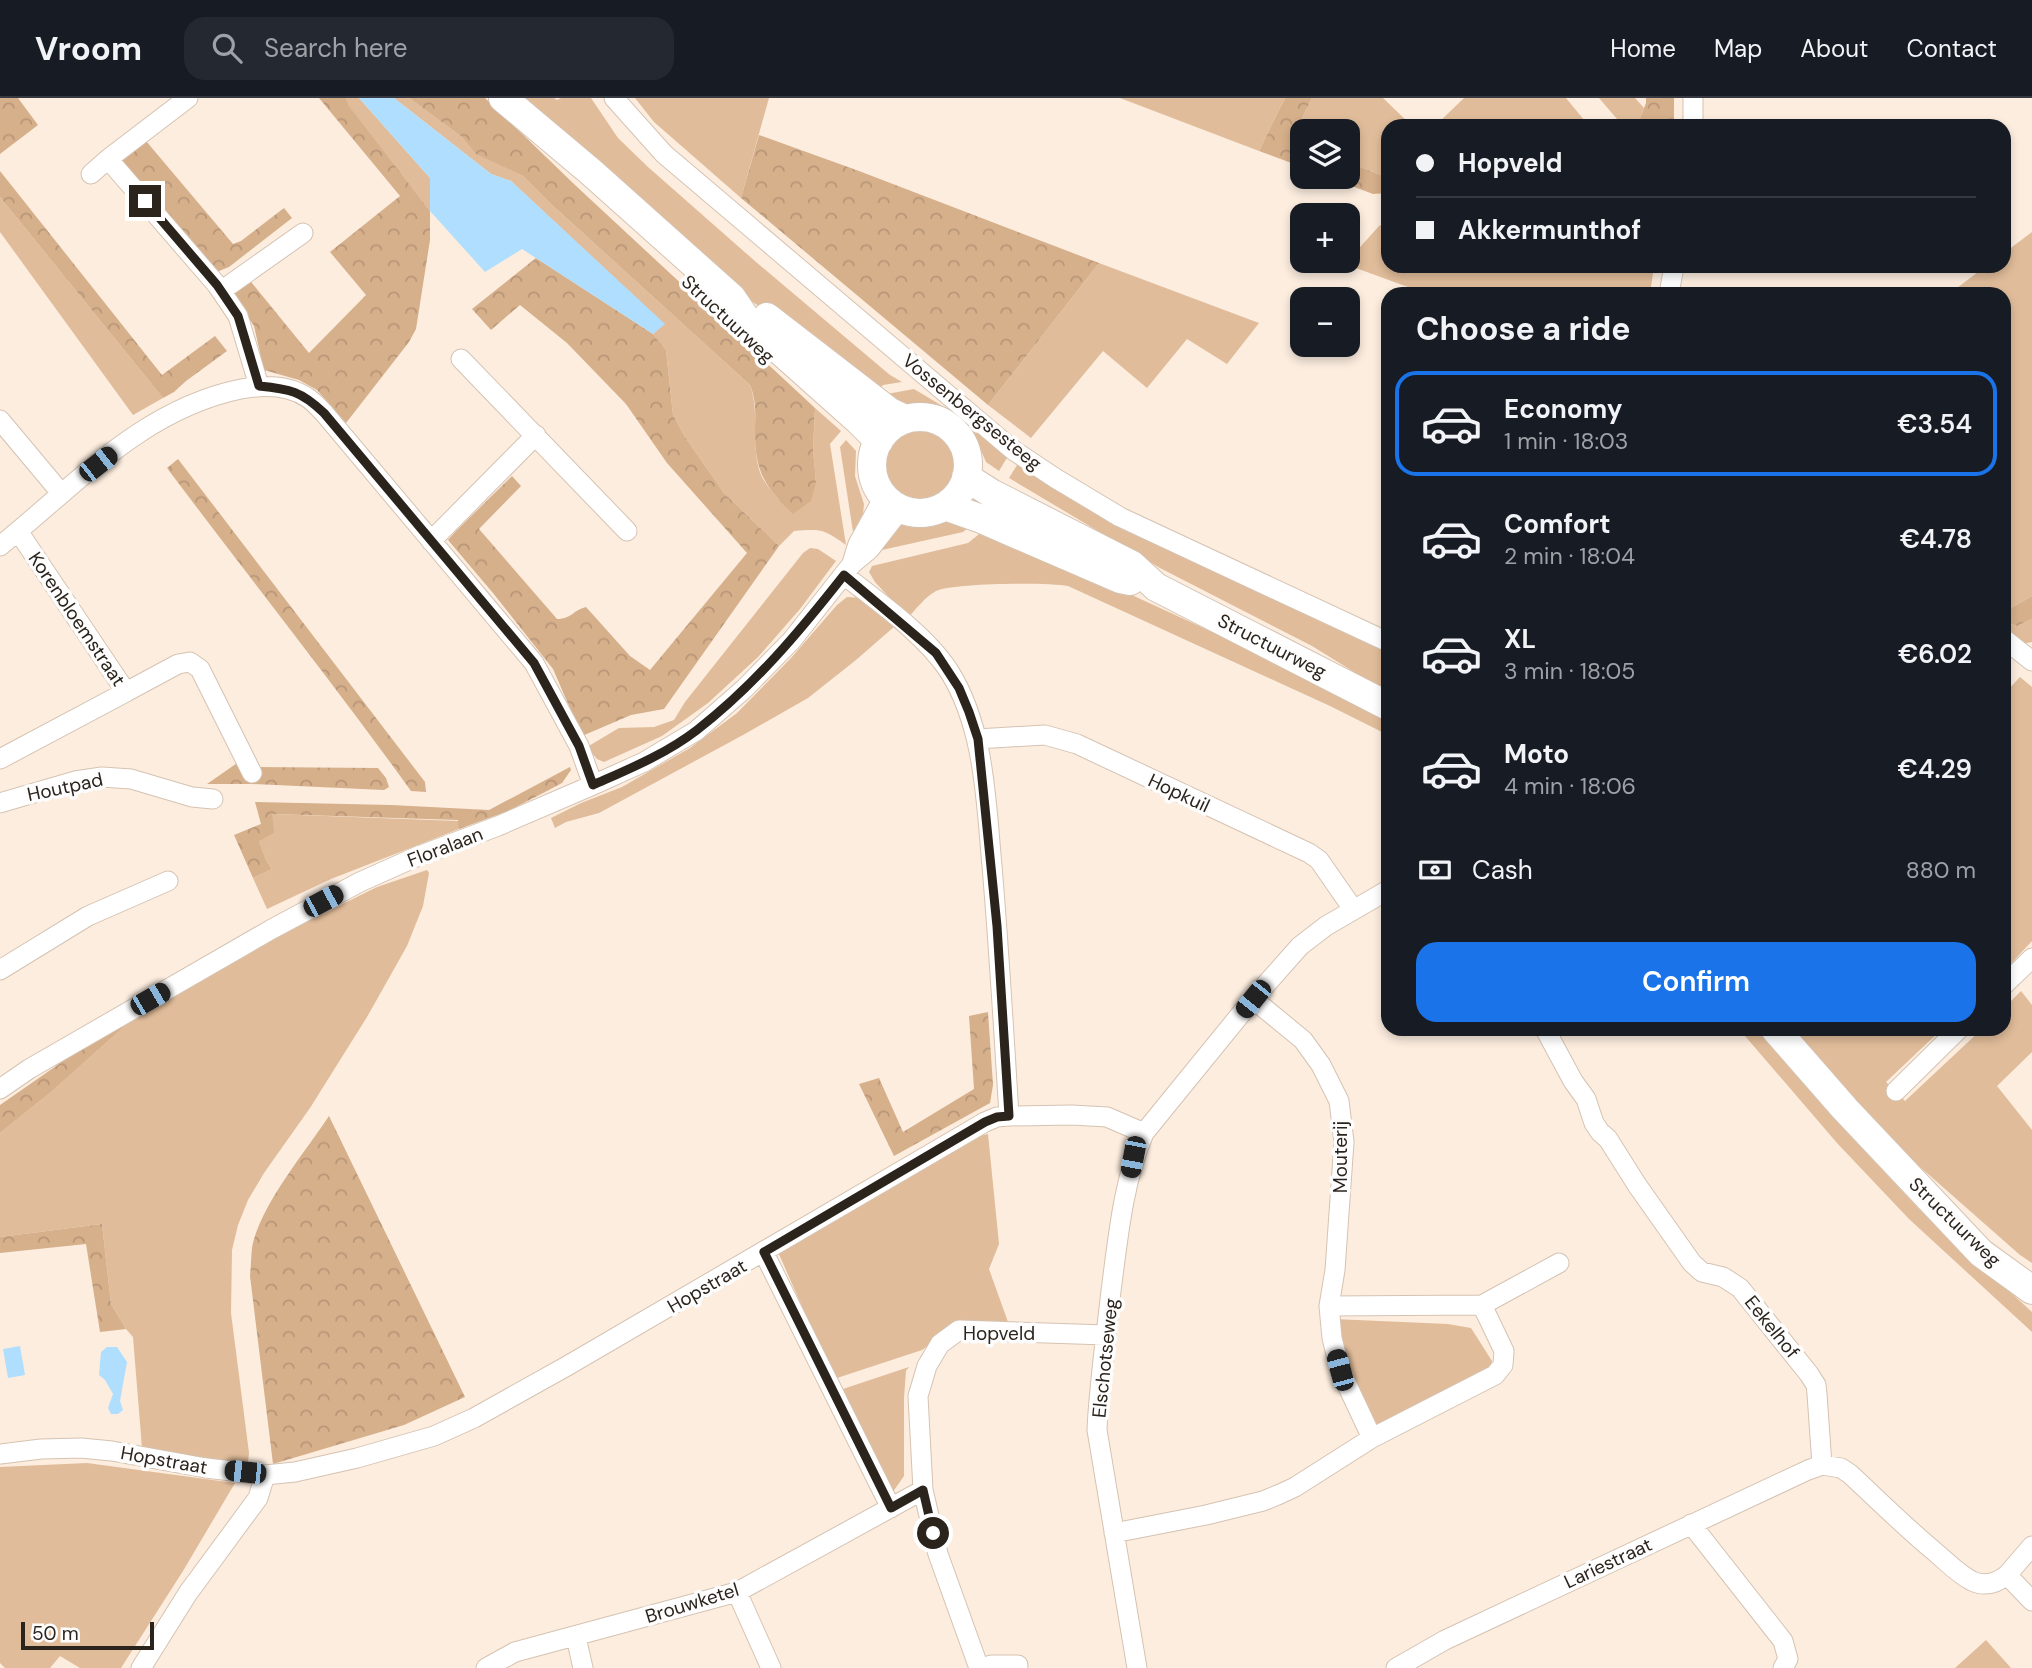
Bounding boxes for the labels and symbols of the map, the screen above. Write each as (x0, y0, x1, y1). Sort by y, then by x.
route end (129, 185, 161, 217)
street label: Structuurweg (676, 269, 780, 369)
street label: Vossenbergsesteeg (897, 348, 1047, 476)
car (75, 443, 122, 485)
street label: Korenbloemstraat (23, 547, 131, 691)
street label: Structuurweg (1213, 608, 1331, 684)
street label: Houtpad (25, 767, 105, 807)
street label: Hopkuil (1144, 768, 1214, 818)
street label: Floralaan (404, 821, 486, 873)
car (300, 882, 347, 920)
car (1232, 976, 1275, 1022)
car (127, 979, 174, 1019)
street label: Mouterij (1328, 1121, 1353, 1193)
car (1119, 1134, 1148, 1180)
street label: Structuurweg (1904, 1172, 2007, 1272)
street label: Hopstraat (663, 1253, 751, 1319)
street label: Eekelhof (1739, 1290, 1805, 1364)
street label: Elschotseweg (1086, 1297, 1124, 1419)
street label: Hopveld (963, 1321, 1035, 1346)
car (1325, 1347, 1356, 1393)
street label: Hopstraat (119, 1440, 209, 1480)
car (224, 1459, 267, 1485)
route start (917, 1517, 949, 1549)
street label: Lariestraat (1560, 1532, 1656, 1594)
street label: Brouwketel (642, 1577, 742, 1629)
scale bar (21, 1619, 154, 1651)

